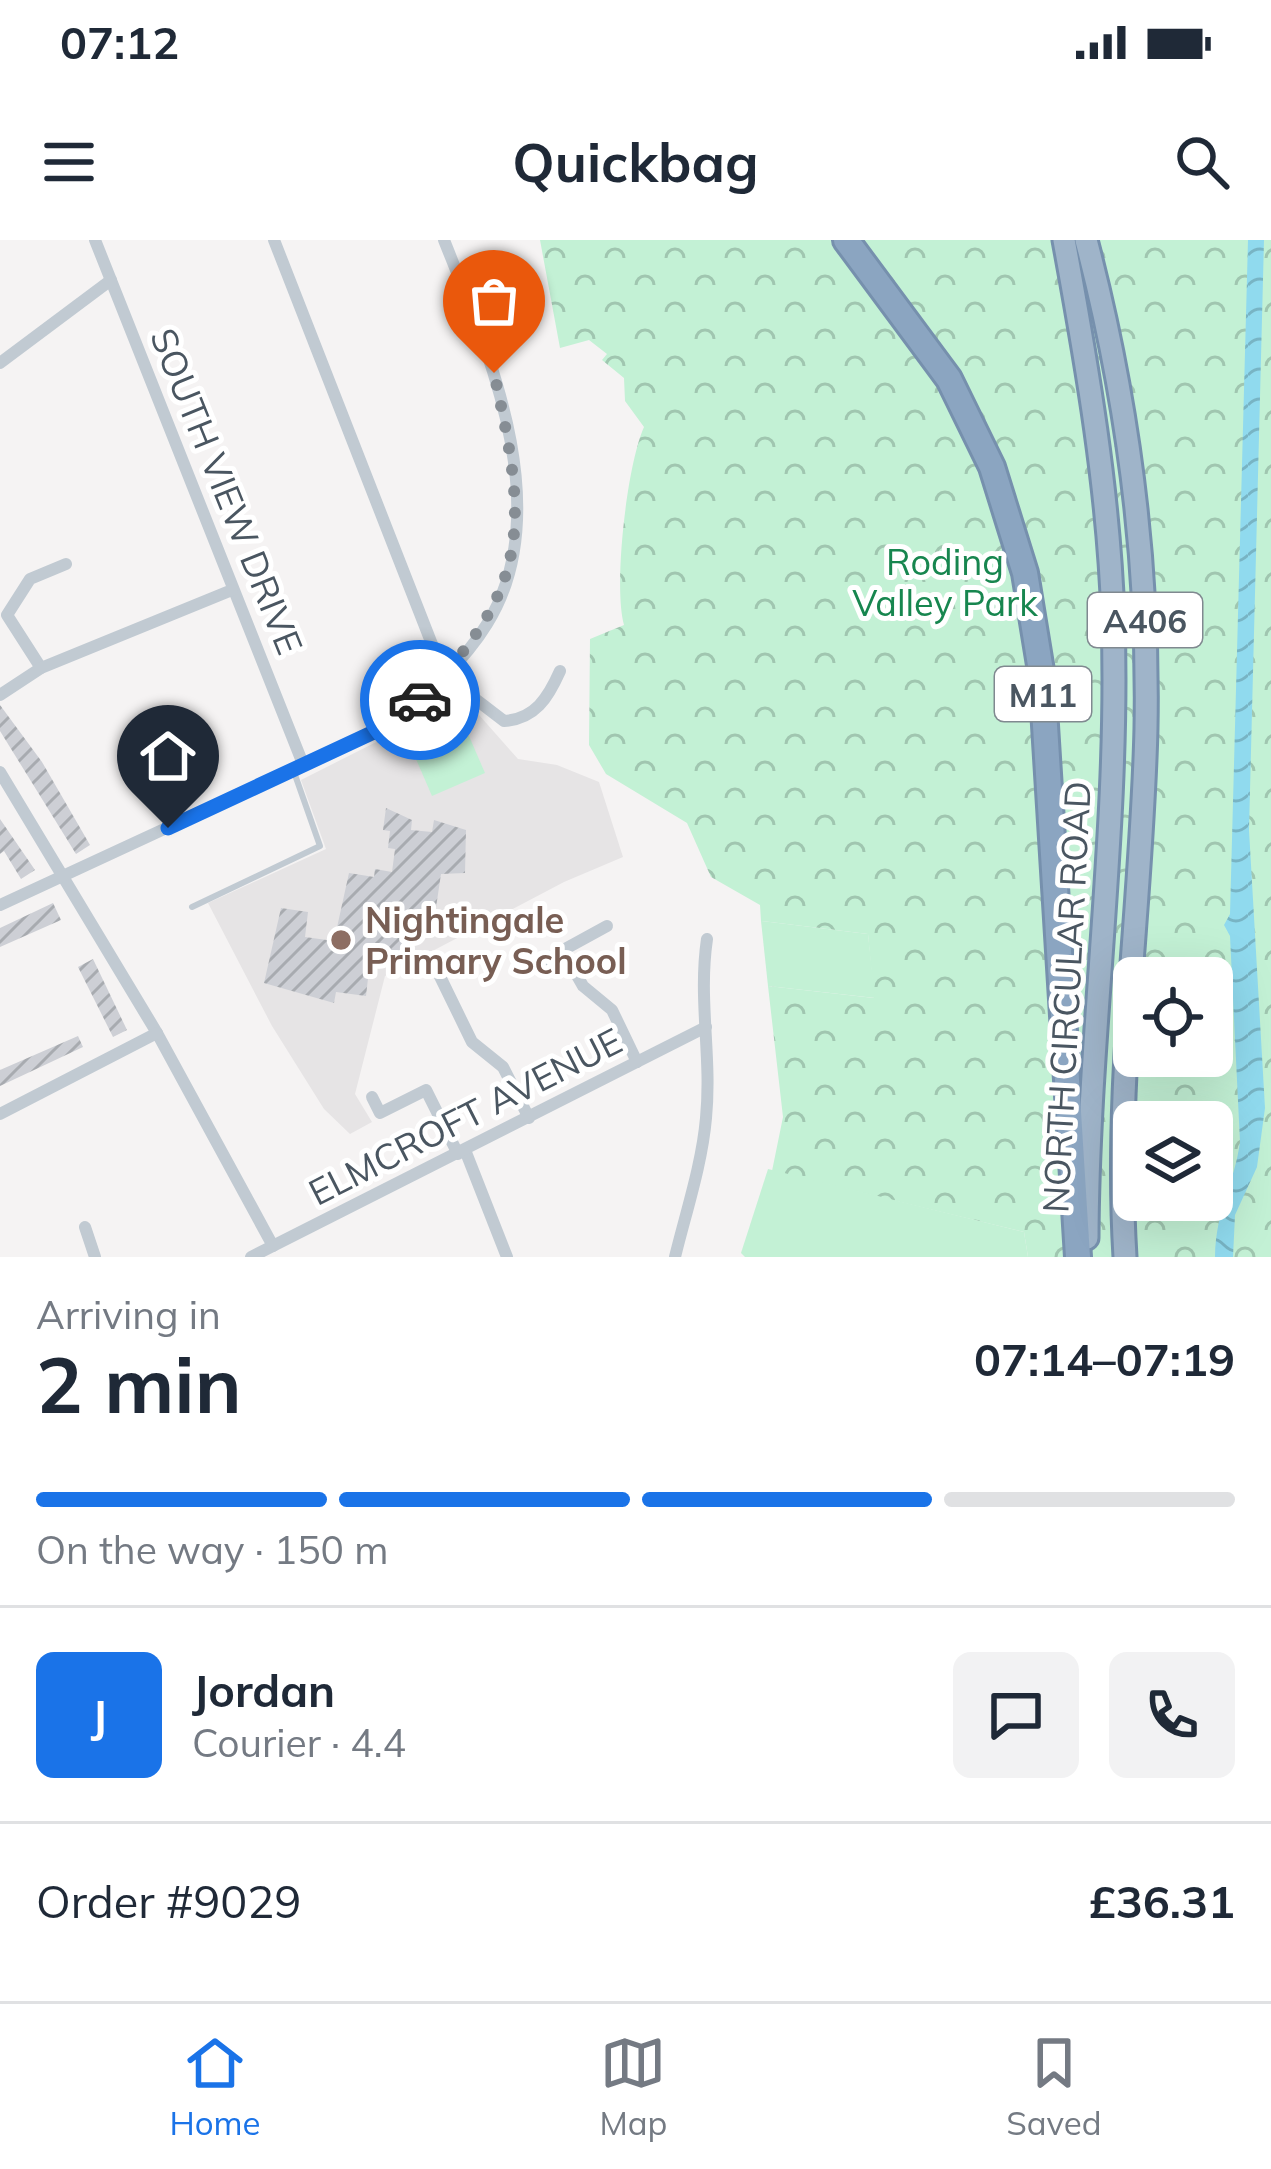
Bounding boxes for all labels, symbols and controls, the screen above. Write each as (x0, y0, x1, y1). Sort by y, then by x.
text: 07:12 (60, 14, 179, 70)
text: Quickbag (512, 128, 759, 196)
icon: menu (36, 129, 102, 195)
icon: search (1169, 129, 1235, 195)
pin (443, 250, 545, 373)
icon: bag (461, 268, 527, 334)
street label: SOUTH VIEW DRIVE (141, 321, 313, 661)
park label: Roding Valley Park (852, 539, 1038, 625)
road number: A406 (1088, 593, 1202, 647)
courier (360, 640, 480, 760)
icon: car (387, 667, 453, 733)
road number: M11 (995, 667, 1091, 721)
pin (117, 705, 219, 828)
icon: home (135, 723, 201, 789)
street label: NORTH CIRCULAR ROAD (1032, 780, 1100, 1214)
place label: Nightingale Primary School (365, 897, 627, 983)
marker: Nightingale Primary School (328, 927, 354, 953)
map controls (1113, 957, 1233, 1221)
button: locate (1113, 957, 1233, 1077)
street label: ELMCROFT AVENUE (301, 1018, 629, 1214)
button: layers (1113, 1101, 1233, 1221)
text: Arriving in (36, 1290, 221, 1339)
text: 07:14–07:19 (974, 1331, 1235, 1387)
text: 2 min (36, 1335, 242, 1433)
text: On the way · 150 m (36, 1525, 388, 1574)
button: chat (953, 1652, 1079, 1778)
button: phone (1109, 1652, 1235, 1778)
text: Jordan (192, 1662, 335, 1718)
text: J (91, 1687, 107, 1743)
text: Courier · 4.4 (192, 1718, 406, 1767)
text: Order #9029 (36, 1873, 301, 1929)
text: £36.31 (1089, 1873, 1235, 1929)
tab: Home (169, 2030, 261, 2143)
tab: Map (599, 2030, 667, 2143)
tab: Saved (1006, 2030, 1102, 2143)

